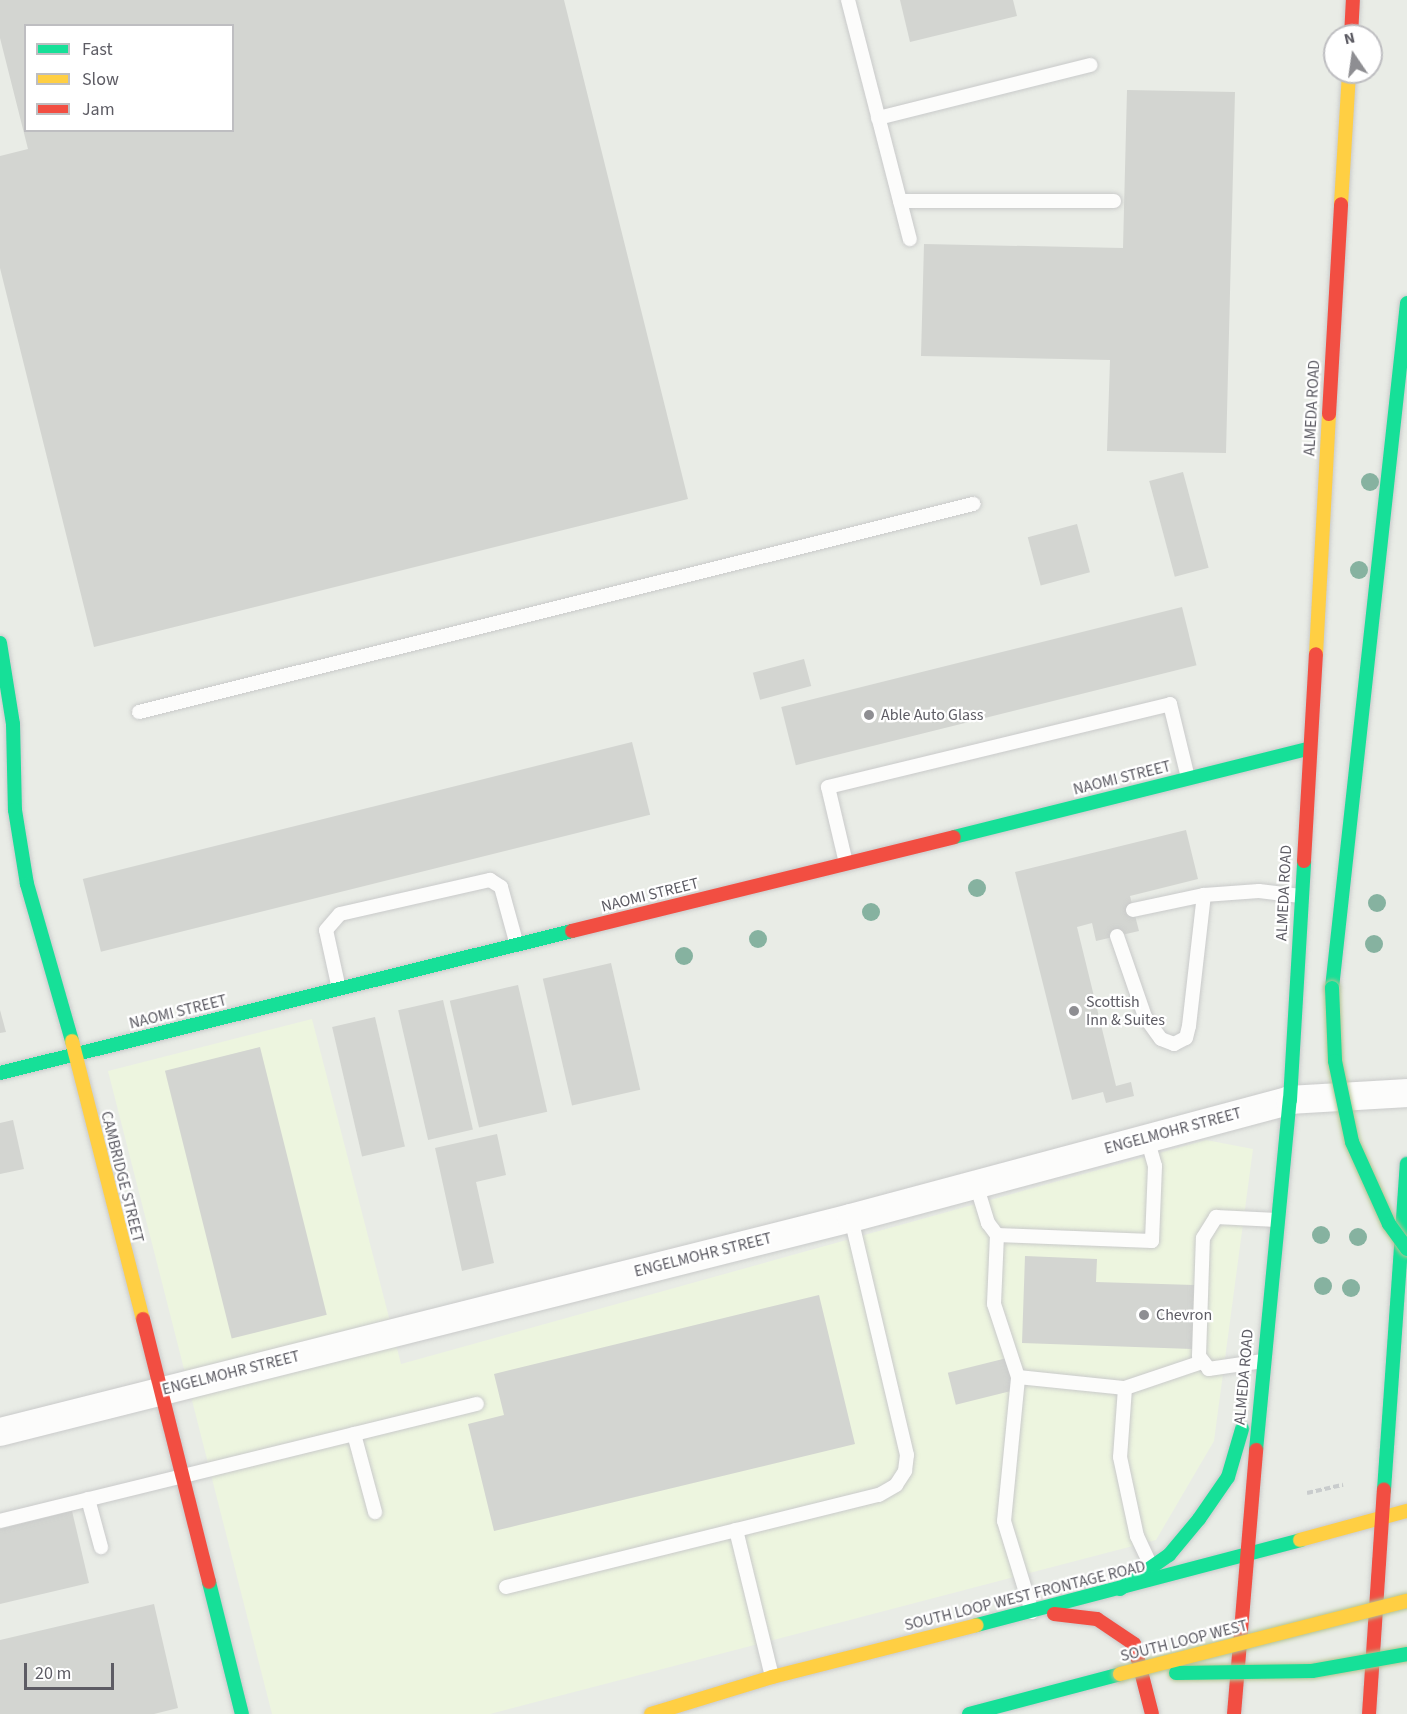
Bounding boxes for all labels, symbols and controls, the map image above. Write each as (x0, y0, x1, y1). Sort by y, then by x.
legend (24, 24, 234, 132)
north arrow (1323, 24, 1383, 84)
text: N (1342, 26, 1357, 50)
text: Fast (82, 37, 113, 62)
text: Slow (82, 67, 119, 92)
text: Jam (82, 97, 115, 122)
street label: ALMEDA ROAD (1300, 359, 1324, 457)
place label: Able Auto Glass (881, 705, 984, 725)
marker: Able Auto Glass (862, 708, 876, 722)
street label: NAOMI STREET (1071, 757, 1173, 799)
street label: ALMEDA ROAD (1272, 844, 1296, 942)
street label: NAOMI STREET (599, 874, 701, 916)
street label: NAOMI STREET (127, 991, 229, 1033)
place label: Scottish Inn & Suites (1086, 992, 1165, 1030)
marker: Scottish Inn & Suites (1067, 1004, 1081, 1018)
street label: ENGELMOHR STREET (1102, 1103, 1244, 1159)
street label: CAMBRIDGE STREET (96, 1109, 148, 1245)
street label: ENGELMOHR STREET (632, 1229, 774, 1281)
place label: Chevron (1156, 1305, 1212, 1325)
marker: Chevron (1137, 1308, 1151, 1322)
street label: ALMEDA ROAD (1230, 1328, 1258, 1426)
street label: ENGELMOHR STREET (160, 1347, 302, 1399)
street label: SOUTH LOOP WEST FRONTAGE ROAD (903, 1557, 1147, 1635)
street label: SOUTH LOOP WEST (1118, 1616, 1250, 1666)
scale bar (27, 1651, 117, 1689)
text: 20 m (35, 1661, 71, 1686)

